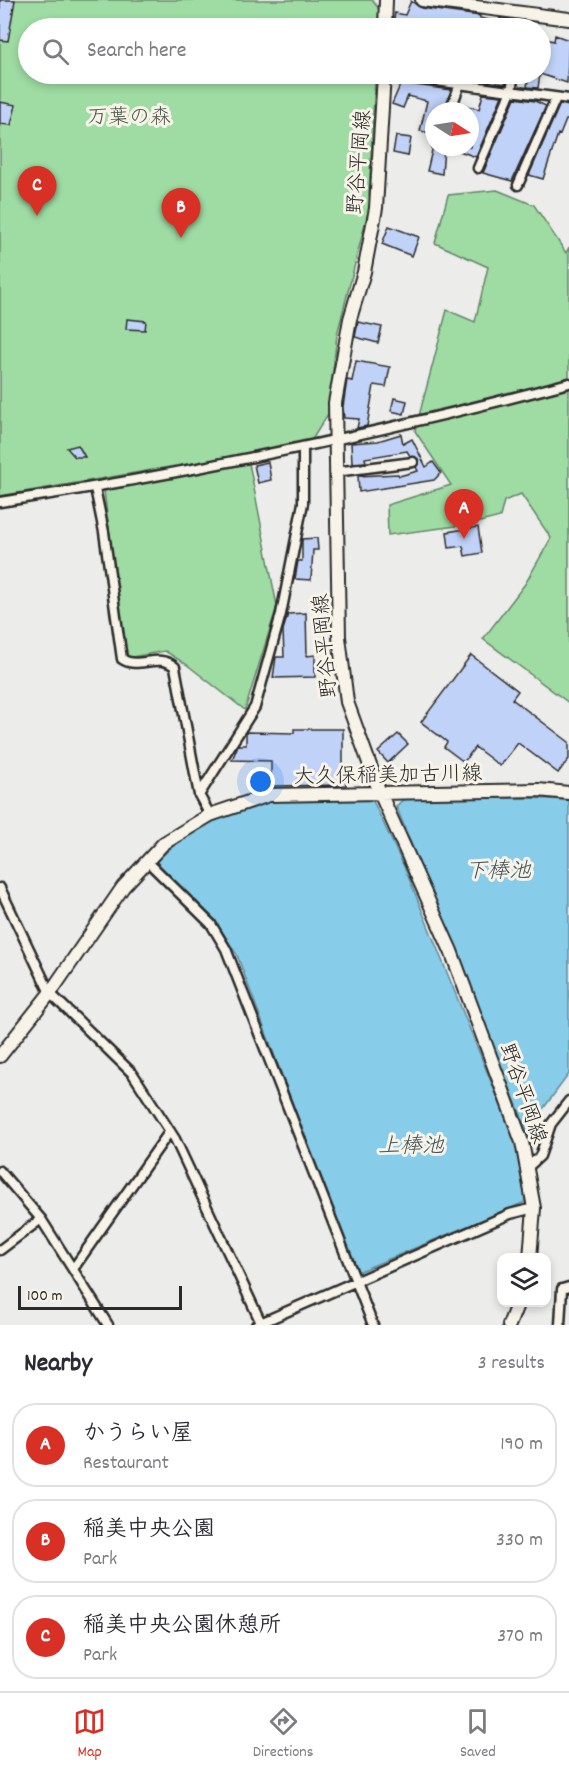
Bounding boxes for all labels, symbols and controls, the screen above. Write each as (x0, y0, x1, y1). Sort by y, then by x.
search box (18, 18, 551, 84)
icon: search (39, 35, 72, 68)
text: Search here (87, 36, 186, 67)
north arrow (425, 102, 479, 156)
park label: 万葉の森 (87, 104, 171, 134)
street label: 野谷平岡線 (341, 109, 381, 216)
pin: C (18, 166, 57, 216)
pin: B (162, 188, 201, 238)
pin: A (444, 490, 484, 539)
street label: 野谷平岡線 (307, 592, 347, 699)
street label: 大久保稲美加古川線 (293, 760, 483, 794)
your location (246, 767, 275, 796)
water label: 下棒池 (465, 857, 532, 888)
street label: 野谷平岡線 (490, 1039, 552, 1148)
water label: 上棒池 (378, 1132, 445, 1163)
map controls (497, 1253, 551, 1307)
button: layers (497, 1253, 551, 1307)
scale bar (18, 1283, 182, 1310)
text: 100 m (27, 1285, 63, 1308)
text: Nearby (24, 1346, 92, 1383)
text: 3 results (478, 1350, 545, 1378)
text: かうらい屋 (83, 1419, 193, 1450)
text: A (40, 1431, 51, 1459)
text: 190 m (500, 1431, 543, 1459)
text: Restaurant (83, 1450, 169, 1478)
text: 稲美中央公園 (83, 1515, 215, 1546)
text: B (41, 1527, 50, 1555)
text: 330 m (496, 1527, 543, 1555)
text: Park (83, 1546, 117, 1574)
text: 稲美中央公園休憩所 (83, 1611, 281, 1642)
text: C (41, 1623, 50, 1651)
text: 370 m (497, 1623, 543, 1651)
text: Park (83, 1642, 117, 1670)
tab: Map (73, 1705, 106, 1764)
tab: Directions (253, 1705, 313, 1764)
tab: Saved (460, 1705, 496, 1764)

